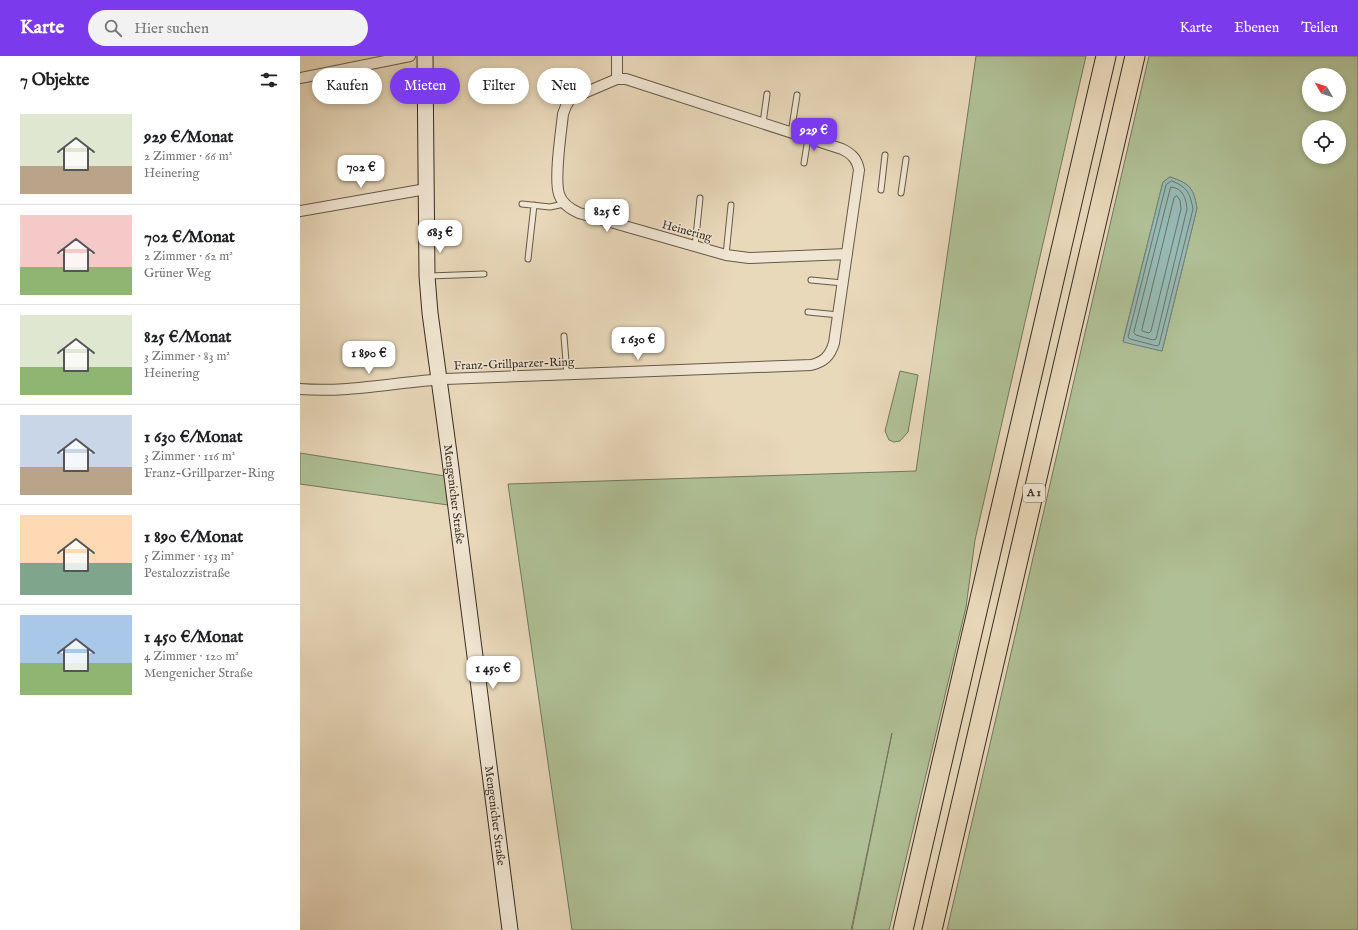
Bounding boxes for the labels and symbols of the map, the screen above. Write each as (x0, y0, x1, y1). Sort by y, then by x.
north arrow (1302, 68, 1346, 112)
pin: 929 € (786, 118, 842, 152)
pin: 702 € (333, 155, 389, 189)
pin: 825 € (579, 199, 635, 233)
street label: Heinering (660, 217, 714, 245)
pin: 683 € (412, 220, 468, 254)
pin: 1 630 € (601, 327, 675, 361)
pin: 1 890 € (332, 341, 406, 375)
street label: Franz-Grillparzer-Ring (453, 354, 575, 375)
street label: Mengenicher Straße (440, 443, 468, 545)
road number: A 1 (1023, 484, 1045, 502)
pin: 1 450 € (456, 656, 530, 690)
street label: Mengenicher Straße (482, 765, 509, 867)

